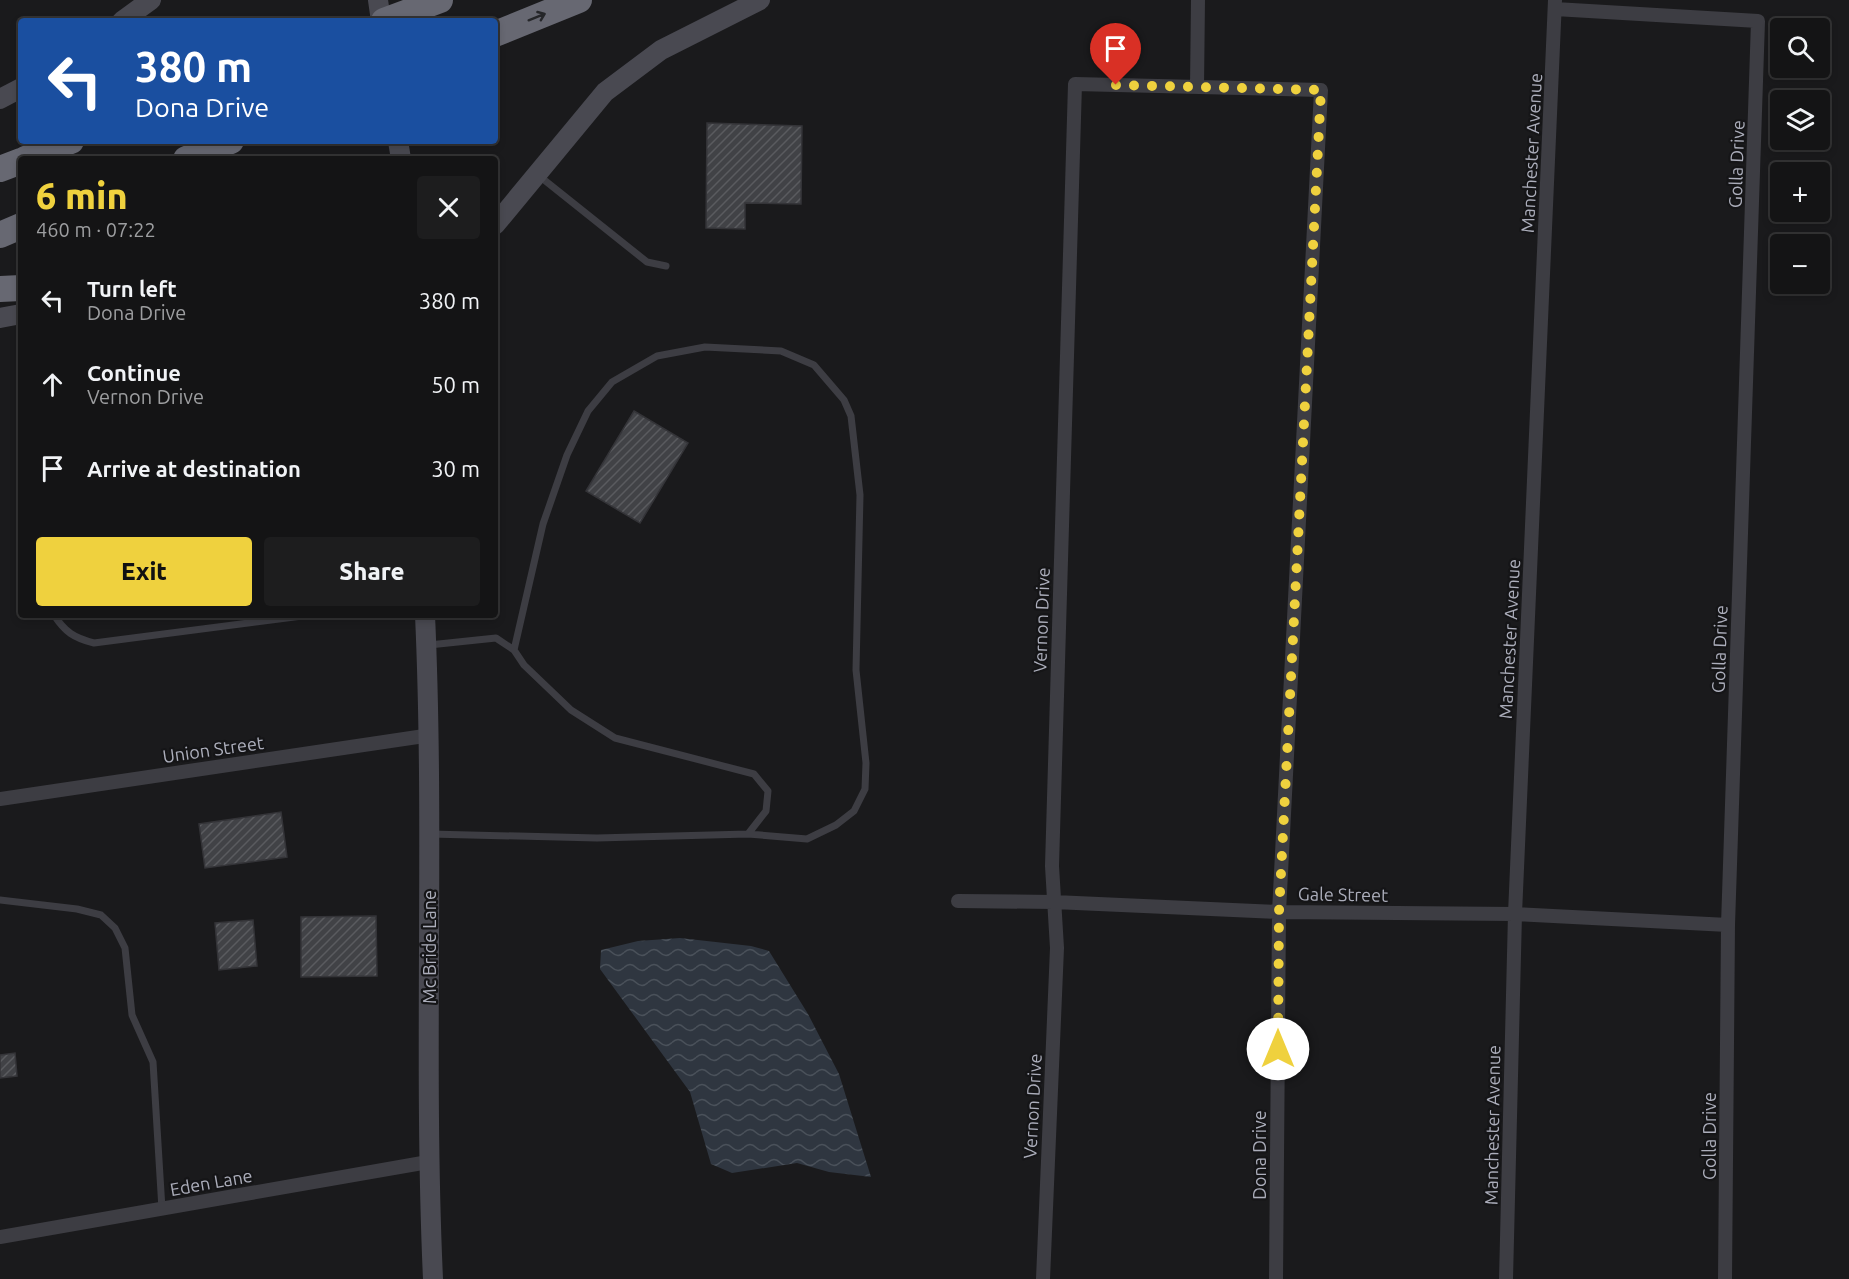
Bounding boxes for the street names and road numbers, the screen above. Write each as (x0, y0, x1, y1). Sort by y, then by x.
street label: Manchester Avenue (1517, 73, 1545, 233)
street label: Golla Drive (1724, 120, 1748, 208)
street label: Manchester Avenue (1495, 559, 1523, 719)
street label: Vernon Drive (1029, 567, 1053, 673)
street label: Golla Drive (1707, 605, 1731, 693)
street label: Union Street (161, 732, 265, 766)
street label: Gale Street (1298, 883, 1388, 905)
street label: Mc Bride Lane (419, 890, 439, 1004)
street label: Manchester Avenue (1481, 1045, 1503, 1205)
street label: Vernon Drive (1019, 1053, 1045, 1159)
street label: Golla Drive (1699, 1092, 1719, 1180)
street label: Dona Drive (1249, 1110, 1269, 1200)
street label: Eden Lane (168, 1165, 254, 1199)

